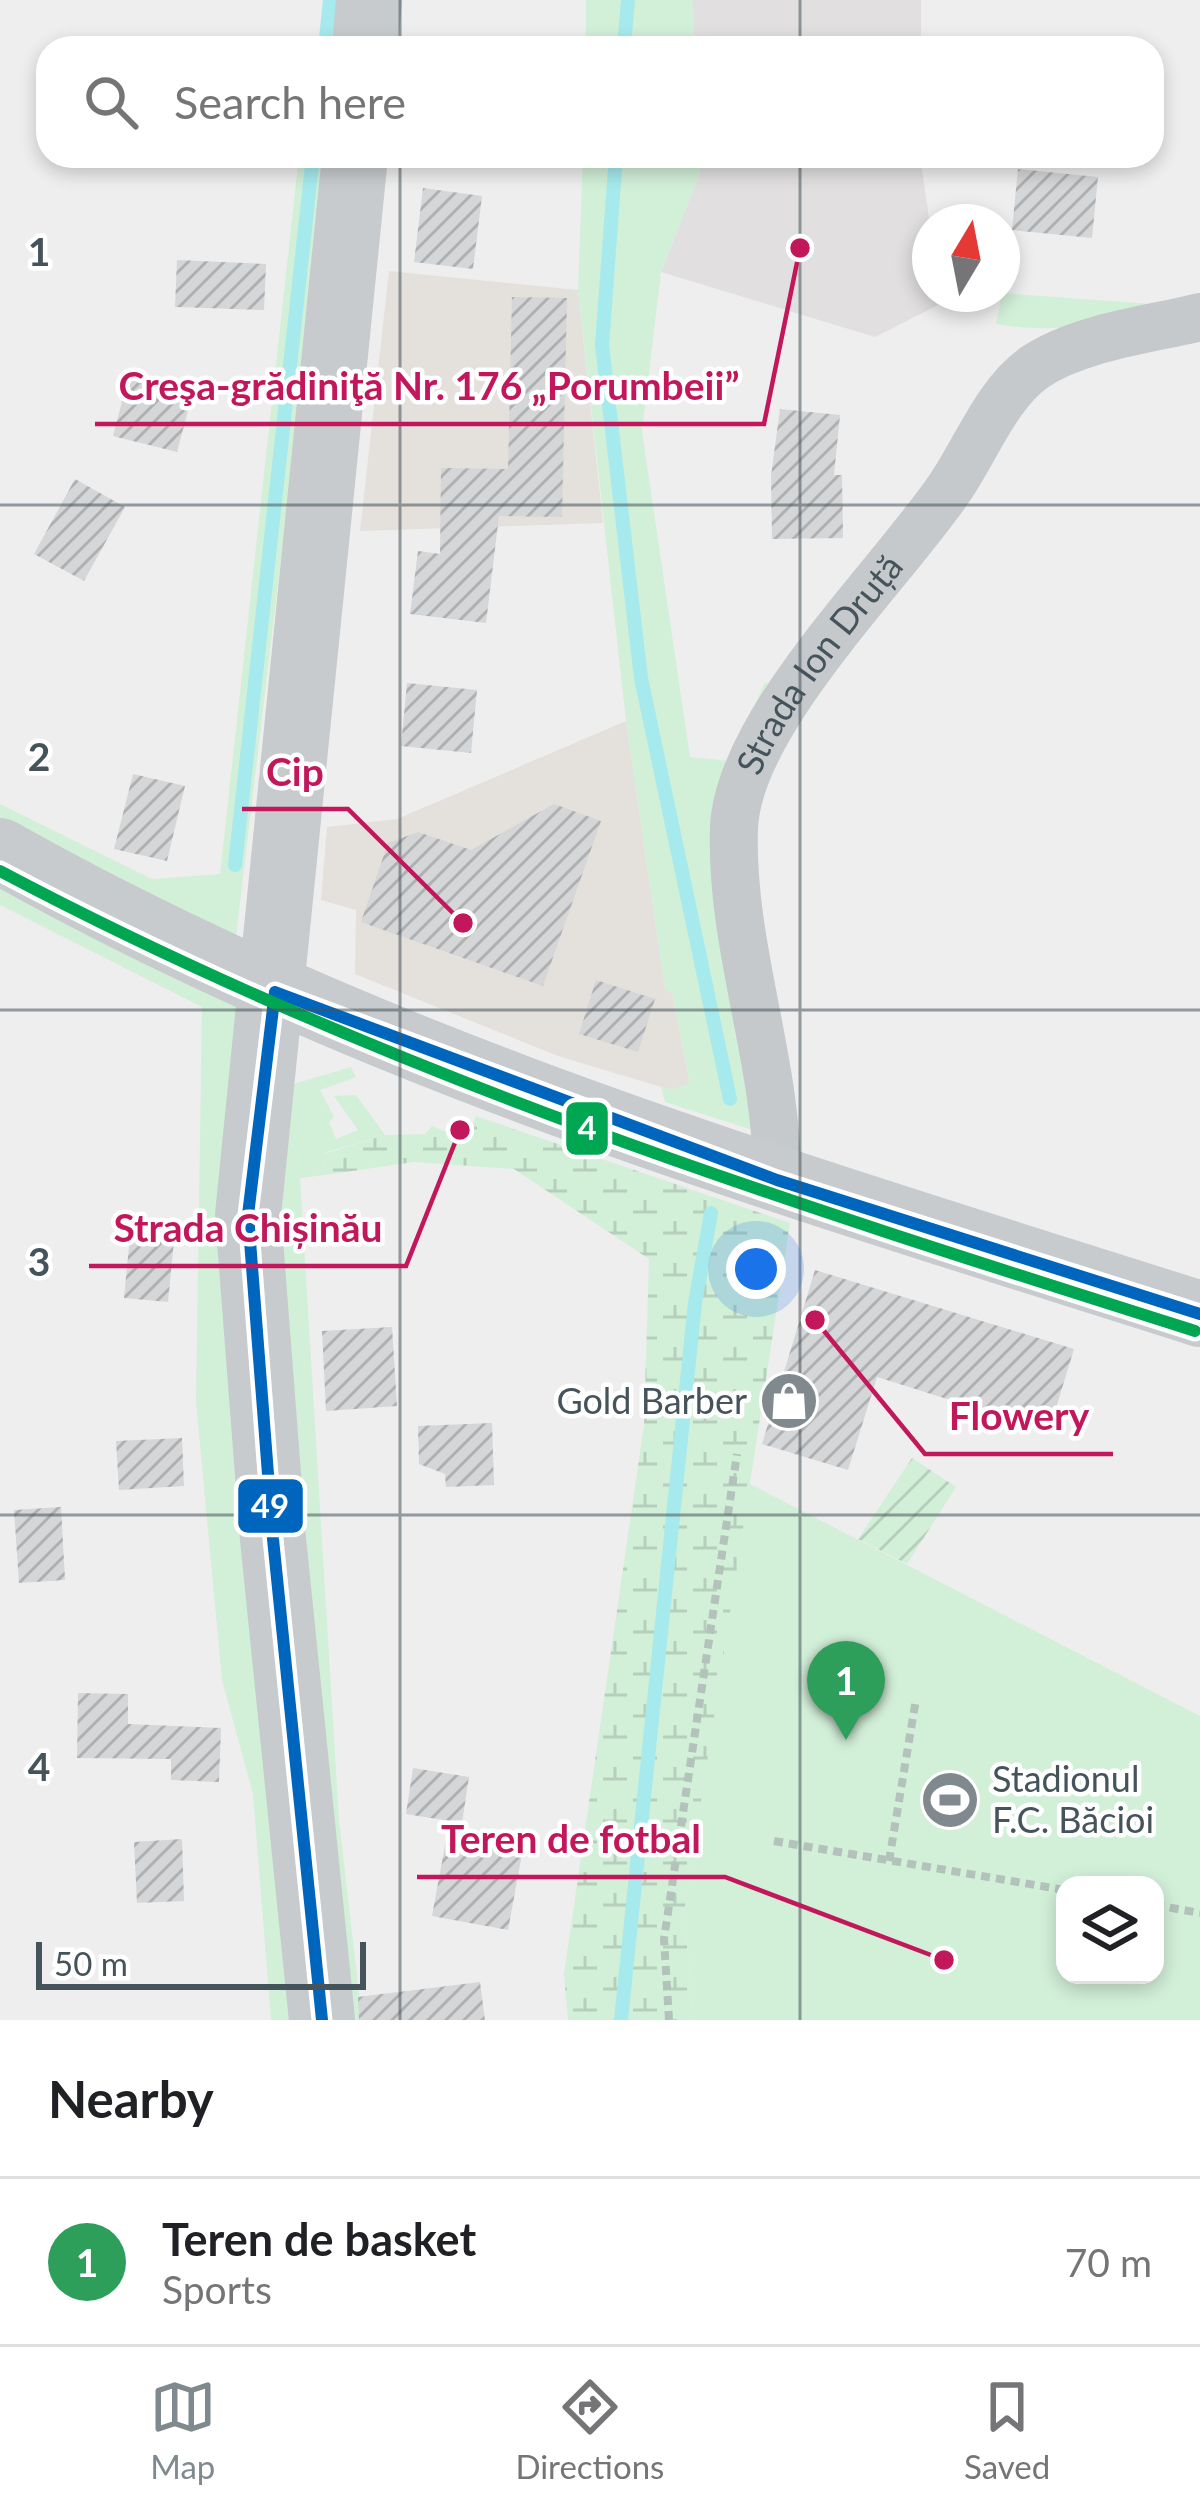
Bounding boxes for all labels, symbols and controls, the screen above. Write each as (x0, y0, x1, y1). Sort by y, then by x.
search box (36, 36, 1164, 168)
icon: search (78, 69, 144, 135)
text: Search here (174, 75, 406, 129)
north arrow (912, 204, 1020, 312)
text: 1 (28, 228, 50, 274)
callout: Creşa-grădiniţă Nr. 176 „Porumbeii” (95, 349, 764, 424)
text: Creşa-grădiniţă Nr. 176 „Porumbeii” (119, 362, 739, 408)
street label: Strada Ion Druță (726, 544, 911, 780)
text: 2 (28, 733, 50, 779)
callout: Cip (242, 734, 348, 809)
text: Cip (266, 748, 324, 794)
line badge: 4 (564, 1100, 610, 1157)
text: 4 (577, 1107, 597, 1147)
callout: Strada Chișinău (89, 1191, 406, 1266)
text: Strada Chișinău (113, 1204, 383, 1250)
text: 3 (28, 1238, 50, 1284)
your location (726, 1239, 786, 1299)
shop icon: Gold Barber (758, 1370, 820, 1432)
place label: Gold Barber (556, 1378, 747, 1422)
callout: Flowery (925, 1379, 1113, 1454)
text: Flowery (949, 1392, 1090, 1438)
line badge: 49 (236, 1477, 305, 1535)
text: 49 (251, 1485, 289, 1525)
pin: 1 (807, 1641, 885, 1740)
text: 4 (28, 1743, 50, 1789)
place label: Stadionul F.C. Băcioi (992, 1756, 1154, 1841)
sports icon: Stadionul F.C. Băcioi (919, 1769, 981, 1831)
callout: Teren de fotbal (417, 1802, 725, 1877)
text: Teren de fotbal (441, 1815, 701, 1861)
map controls (1056, 1876, 1164, 1984)
button: layers (1056, 1876, 1164, 1984)
scale bar (36, 1936, 366, 1989)
text: 50 m (54, 1943, 128, 1983)
text: Nearby (48, 2068, 214, 2129)
text: Teren de basket (162, 2212, 476, 2266)
text: 1 (76, 2239, 98, 2285)
text: 70 m (1065, 2239, 1152, 2285)
text: Sports (162, 2266, 272, 2312)
tab: Map (150, 2374, 216, 2486)
tab: Directions (515, 2374, 664, 2486)
tab: Saved (964, 2374, 1050, 2486)

